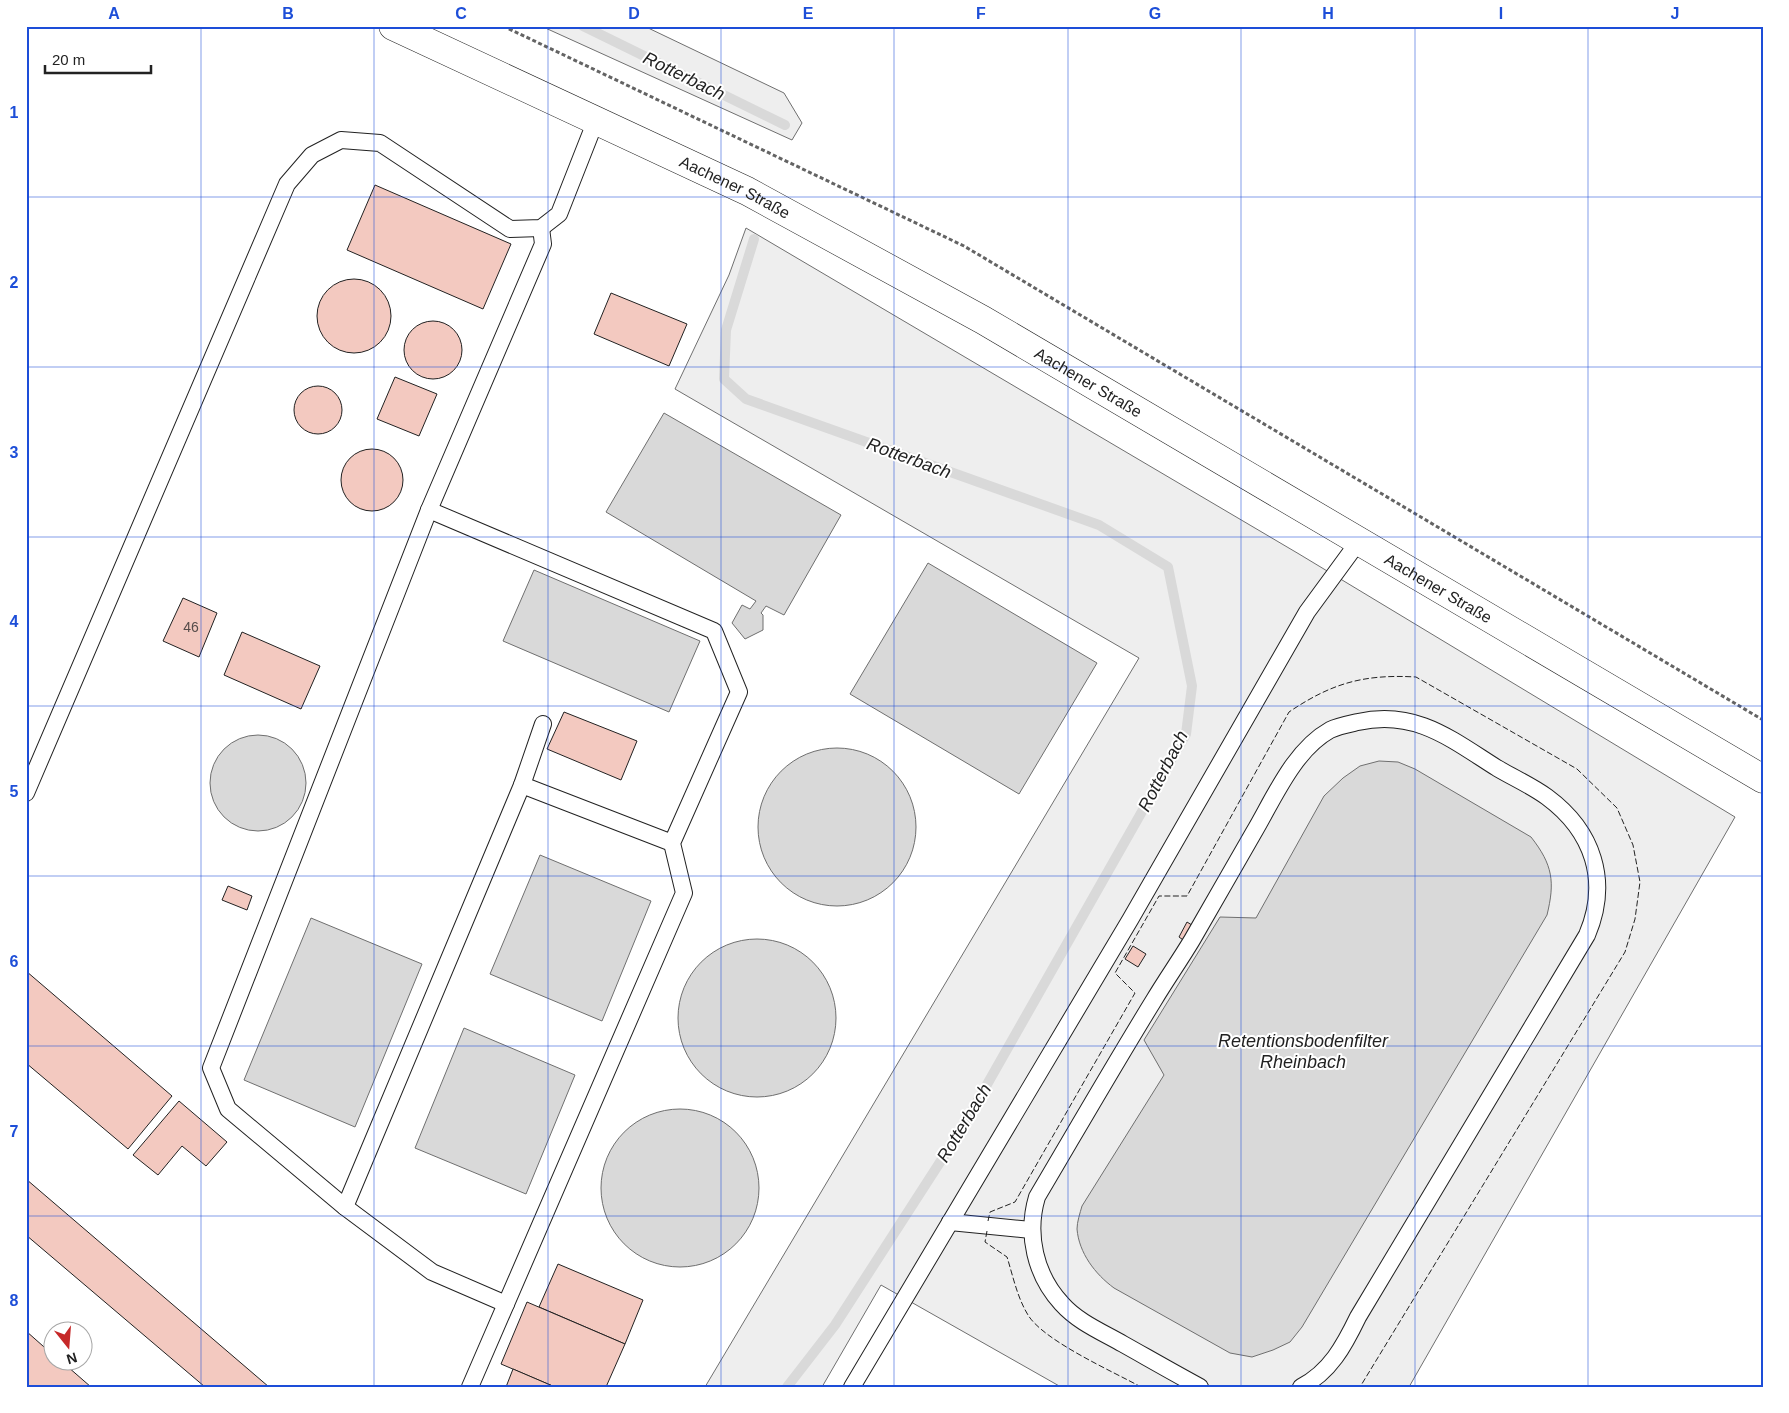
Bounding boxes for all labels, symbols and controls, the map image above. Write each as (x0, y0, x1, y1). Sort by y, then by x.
text: A (108, 5, 120, 22)
text: B (282, 5, 294, 22)
text: C (455, 5, 467, 22)
text: D (628, 5, 640, 22)
text: E (803, 5, 814, 22)
text: F (976, 5, 986, 22)
text: G (1149, 5, 1161, 22)
text: H (1322, 5, 1334, 22)
text: I (1499, 5, 1503, 22)
text: J (1671, 5, 1679, 22)
scale bar (45, 42, 151, 74)
water label: Rotterbach (640, 48, 728, 104)
text: 20 m (52, 51, 85, 68)
text: 1 (10, 104, 19, 121)
street label: Aachener Straße (677, 152, 793, 222)
text: 2 (10, 274, 19, 291)
street label: Aachener Straße (1032, 344, 1145, 420)
water label: Rotterbach (864, 434, 954, 482)
text: 3 (10, 444, 19, 461)
street label: Aachener Straße (1382, 550, 1495, 626)
text: 4 (10, 613, 19, 630)
house number: 46 (183, 619, 199, 635)
water label: Rotterbach (1134, 727, 1192, 815)
text: 5 (10, 783, 19, 800)
text: 6 (10, 953, 19, 970)
water label: Retentionsbodenfilter Rheinbach (1218, 1031, 1389, 1072)
water label: Rotterbach (933, 1080, 995, 1166)
text: 7 (10, 1123, 19, 1140)
text: 8 (10, 1292, 19, 1309)
north arrow (42, 1320, 92, 1370)
text: N (65, 1349, 79, 1368)

